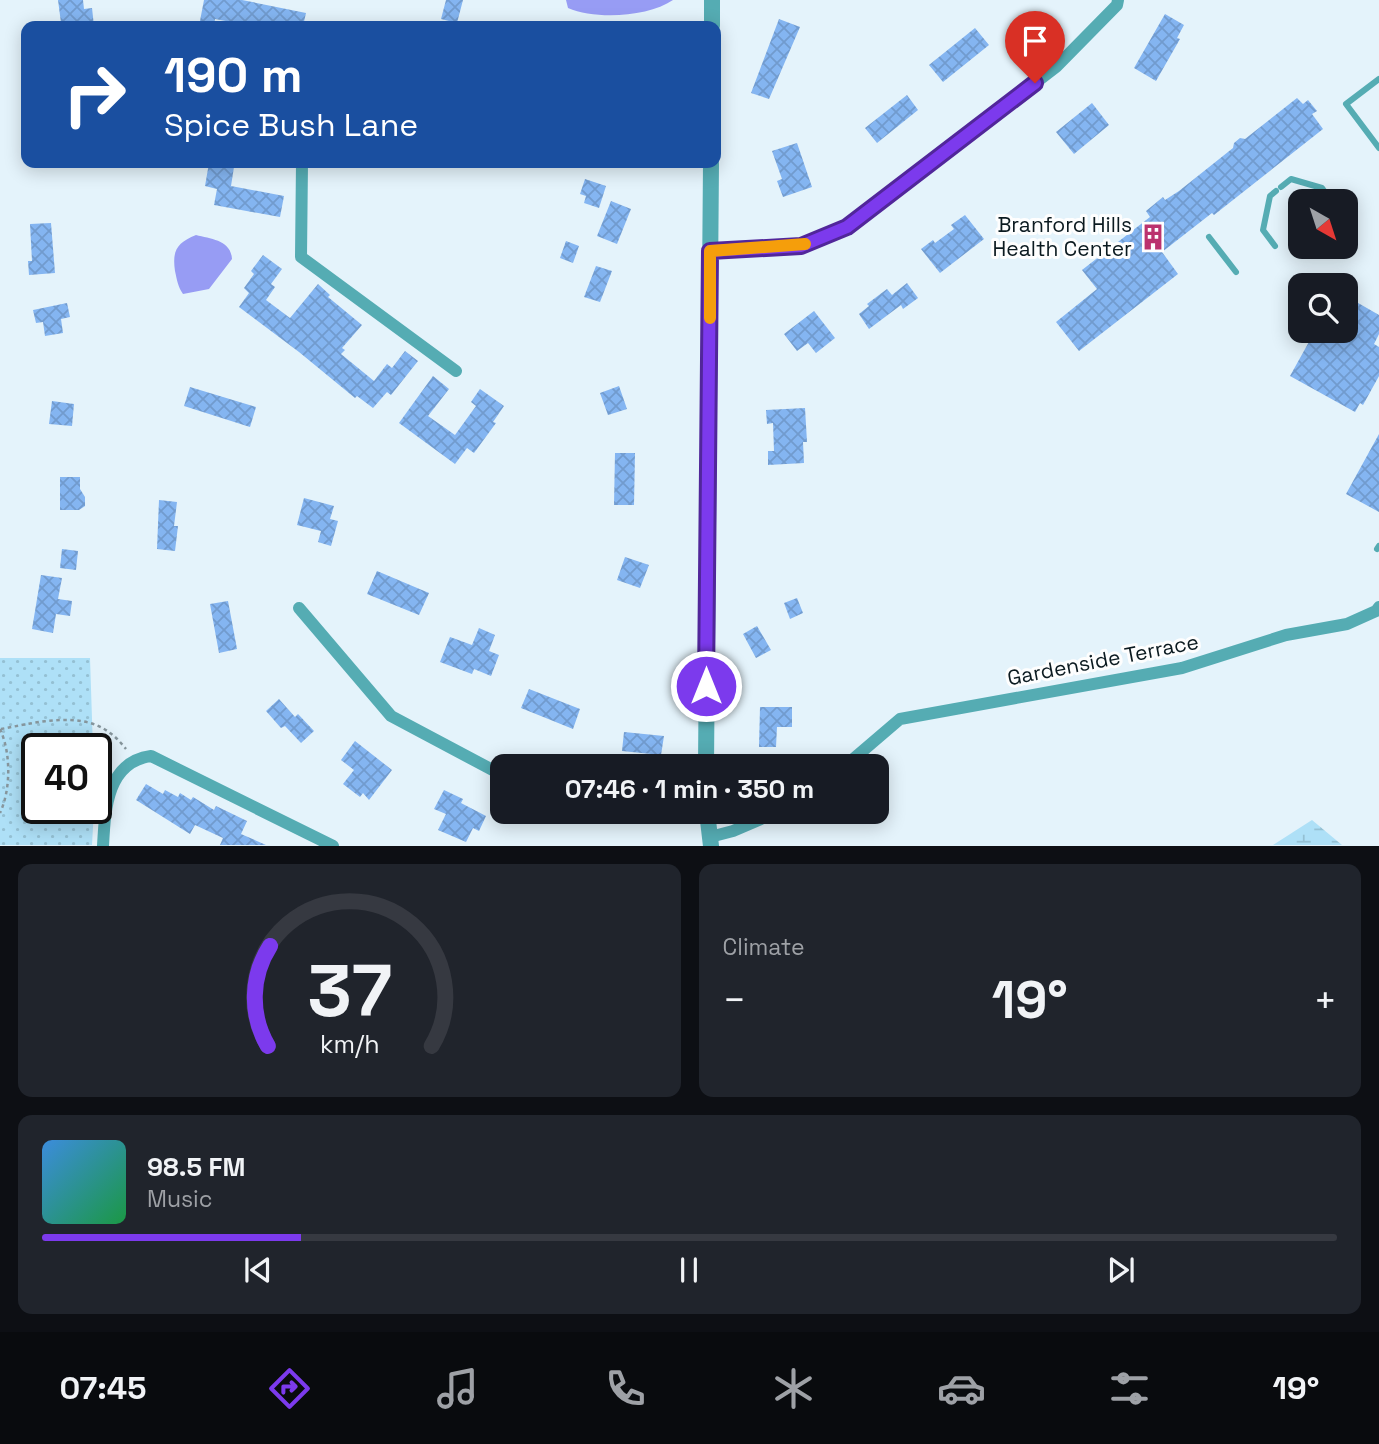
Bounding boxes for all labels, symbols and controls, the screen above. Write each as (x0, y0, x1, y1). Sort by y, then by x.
pin (1005, 11, 1065, 83)
icon: arrive (1016, 22, 1054, 60)
text: 190 m (164, 44, 302, 106)
icon: right (49, 49, 140, 140)
text: Spice Bush Lane (164, 105, 418, 145)
north arrow (1288, 189, 1358, 259)
map controls (1288, 189, 1358, 343)
place label: Branford Hills Health Center (993, 211, 1132, 262)
building icon: Branford Hills Health Center (1138, 222, 1168, 252)
button: search (1288, 273, 1358, 343)
street label: Gardenside Terrace (1005, 628, 1201, 691)
position arrow (669, 649, 743, 723)
speed limit sign: 40 (21, 733, 112, 824)
text: 07:46 · 1 min · 350 m (565, 772, 814, 806)
text: Climate (723, 932, 805, 962)
text: 37 (307, 945, 392, 1038)
text: 19° (992, 967, 1068, 1033)
text: − (723, 976, 746, 1024)
text: + (1313, 976, 1337, 1024)
text: km/h (319, 1028, 379, 1060)
text: 98.5 FM (147, 1150, 245, 1184)
text: Music (147, 1184, 212, 1214)
icon: previous (239, 1251, 277, 1289)
icon: pause (670, 1251, 708, 1289)
icon: next (1102, 1251, 1140, 1289)
icon: directions (265, 1364, 314, 1413)
icon: music (433, 1364, 482, 1413)
icon: phone (601, 1364, 650, 1413)
icon: climate (769, 1364, 818, 1413)
icon: car (937, 1364, 986, 1413)
icon: filters (1105, 1364, 1154, 1413)
text: 07:45 (59, 1368, 146, 1408)
text: 19° (1273, 1368, 1319, 1408)

